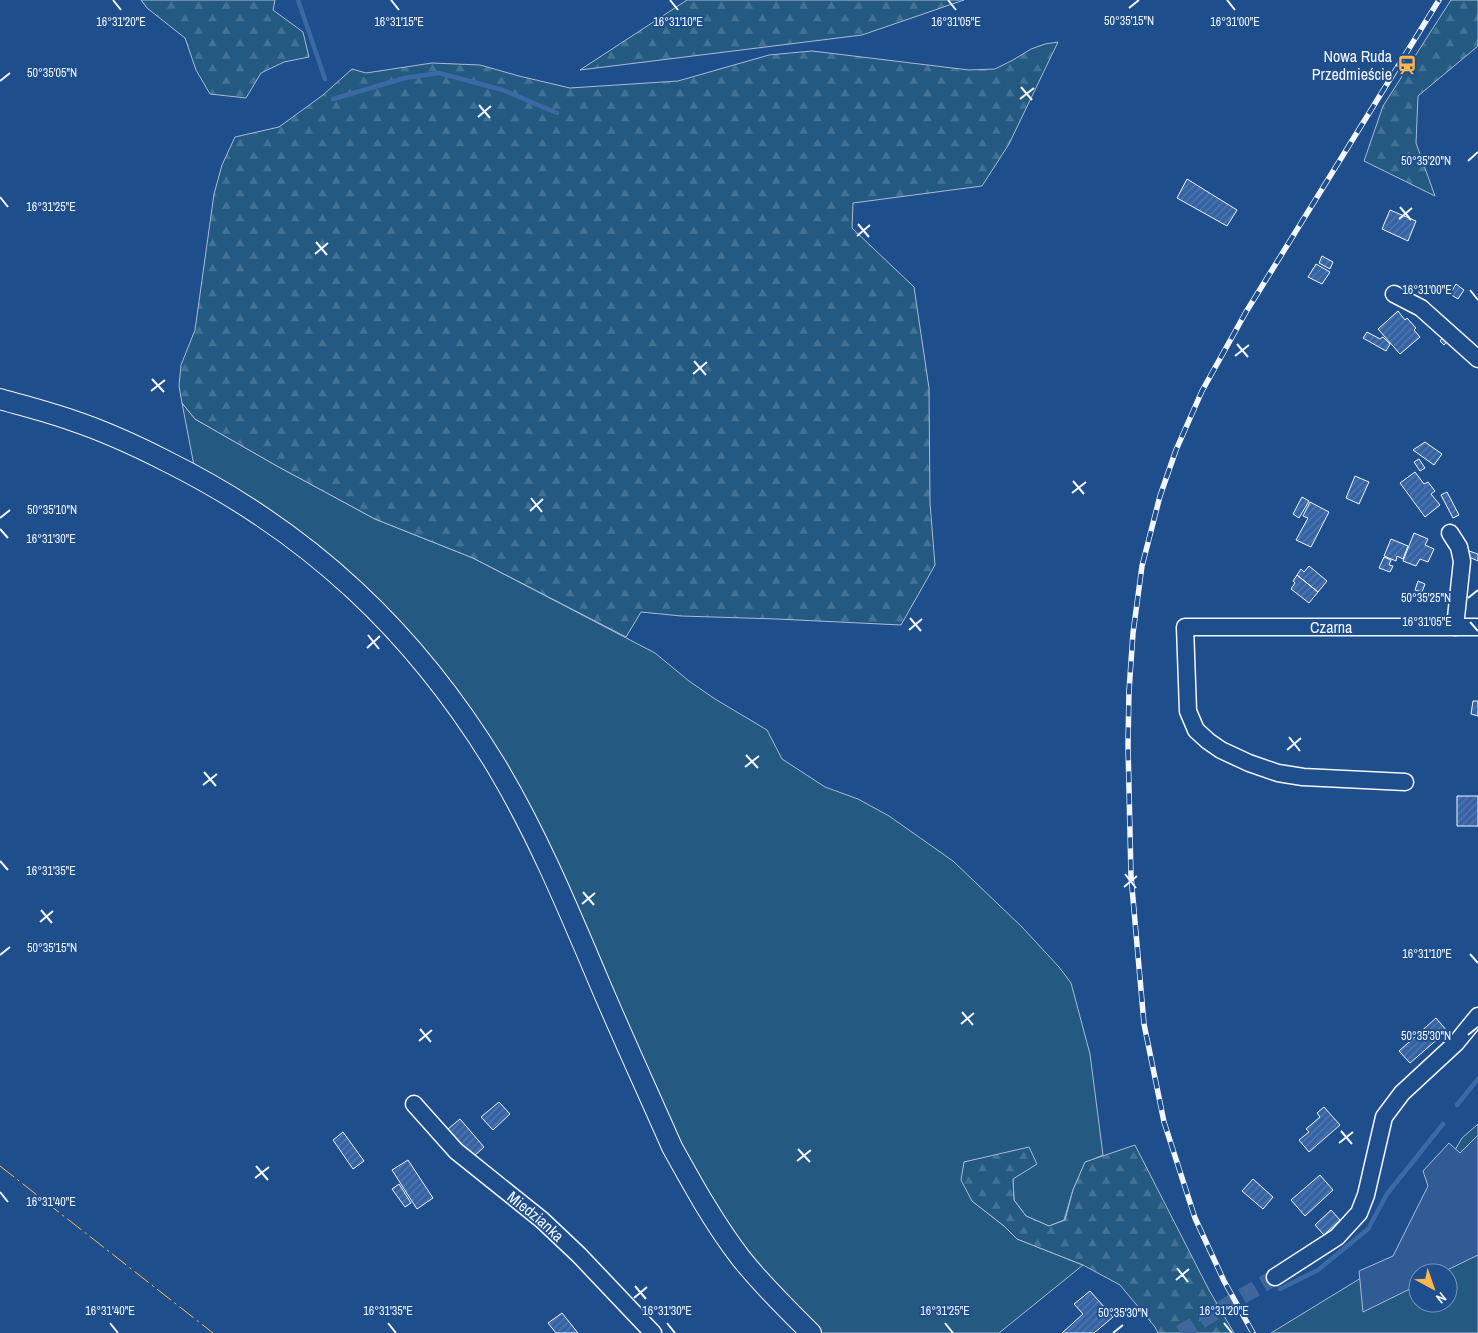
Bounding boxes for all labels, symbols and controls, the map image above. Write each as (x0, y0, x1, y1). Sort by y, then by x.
text: 50°35'15"N (1104, 13, 1154, 29)
text: 16°31'20"E (96, 14, 146, 30)
text: 16°31'15"E (374, 14, 424, 30)
text: 16°31'10"E (653, 14, 703, 30)
text: 16°31'05"E (931, 14, 981, 30)
text: 16°31'00"E (1210, 14, 1260, 30)
place label: Nowa Ruda Przedmieście (1312, 45, 1393, 85)
station icon: Nowa Ruda Przedmieście (1396, 54, 1418, 76)
text: 50°35'05"N (27, 65, 77, 81)
text: 50°35'20"N (1401, 153, 1451, 169)
text: 16°31'25"E (26, 199, 76, 215)
text: 16°31'00"E (1402, 282, 1452, 298)
text: 50°35'10"N (27, 502, 77, 518)
text: 16°31'30"E (26, 531, 76, 547)
text: 50°35'25"N (1401, 590, 1451, 606)
text: 16°31'05"E (1402, 614, 1452, 630)
street label: Czarna (1310, 616, 1353, 638)
text: 16°31'35"E (26, 863, 76, 879)
text: 50°35'15"N (27, 940, 77, 956)
text: 16°31'10"E (1402, 946, 1452, 962)
text: 50°35'30"N (1401, 1028, 1451, 1044)
street label: Miedzianka (503, 1186, 569, 1247)
text: 16°31'40"E (26, 1194, 76, 1210)
north arrow (1408, 1263, 1458, 1313)
text: N (1432, 1288, 1450, 1308)
text: 16°31'40"E (85, 1303, 135, 1319)
text: 16°31'35"E (363, 1303, 413, 1319)
text: 16°31'30"E (642, 1303, 692, 1319)
text: 16°31'25"E (920, 1303, 970, 1319)
text: 16°31'20"E (1199, 1303, 1249, 1319)
text: 50°35'30"N (1098, 1305, 1148, 1321)

